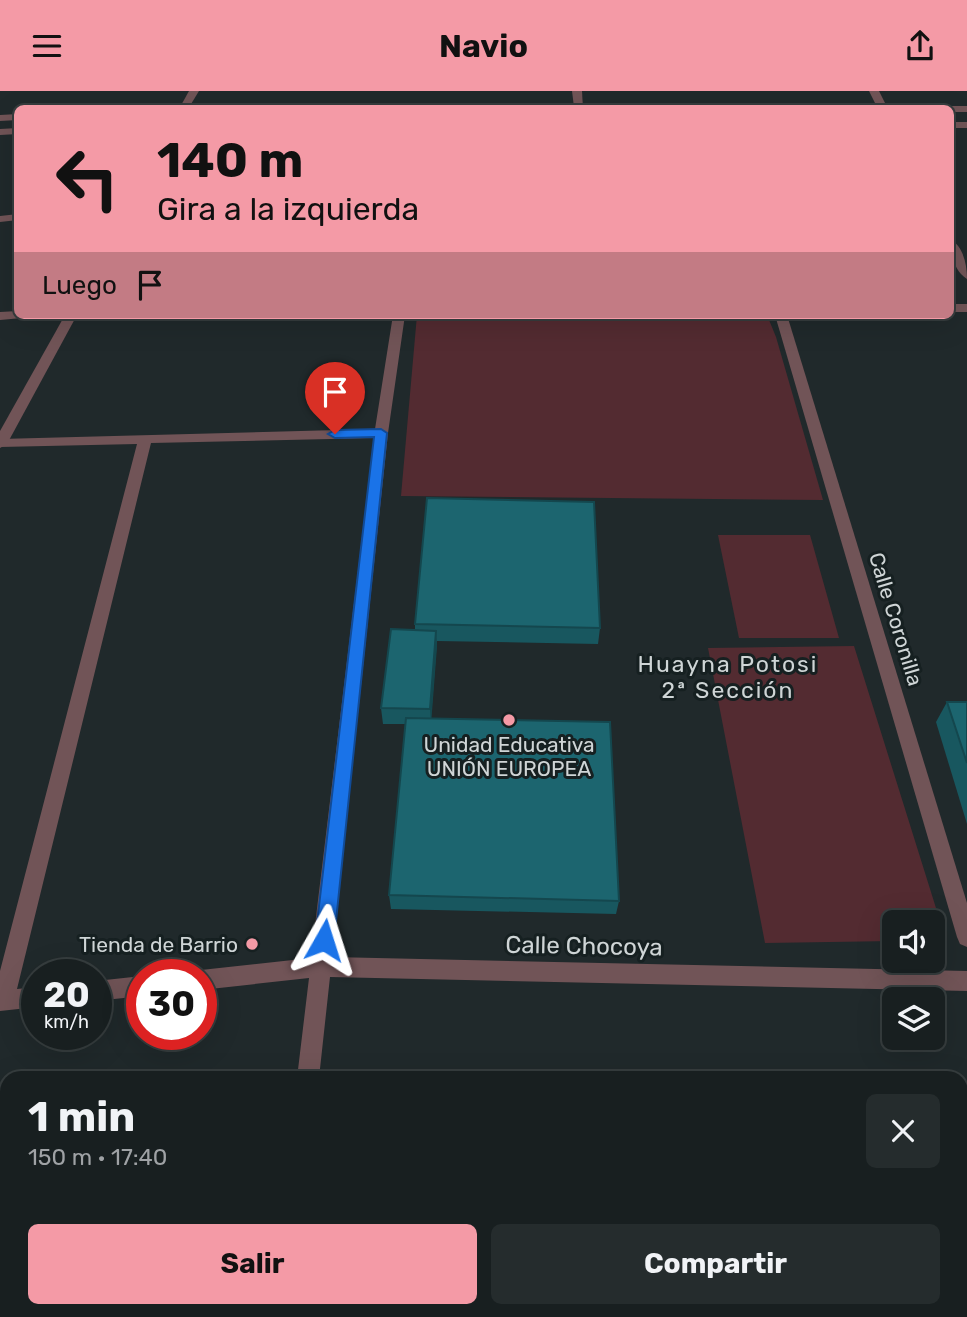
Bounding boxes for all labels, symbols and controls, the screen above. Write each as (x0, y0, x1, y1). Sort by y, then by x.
icon: menu (28, 27, 66, 65)
text: Navio (439, 27, 528, 65)
icon: share (901, 27, 939, 65)
text: 140 m (157, 131, 303, 189)
icon: left (42, 133, 133, 224)
text: Gira a la izquierda (157, 190, 419, 228)
icon: arrive (131, 266, 169, 304)
text: Luego (42, 270, 117, 301)
pin (305, 362, 365, 434)
icon: arrive (316, 373, 354, 411)
street label: Calle Coronilla (864, 549, 928, 689)
district label: Huayna Potosi 2ª Sección (638, 650, 818, 704)
marker: Unidad Educativa UNIÓN EUROPEA (501, 712, 517, 728)
place label: Unidad Educativa UNIÓN EUROPEA (423, 732, 595, 781)
position arrow (287, 903, 361, 977)
map controls (882, 910, 945, 1050)
button: sound (882, 910, 945, 973)
street label: Calle Chocoya (505, 931, 663, 961)
place label: Tienda de Barrio (79, 932, 238, 957)
marker: Tienda de Barrio (244, 936, 260, 952)
speed limit sign: 30 (126, 959, 217, 1050)
text: 20 (43, 974, 90, 1016)
button: layers (882, 987, 945, 1050)
text: km/h (44, 1011, 89, 1033)
text: 1 min (28, 1092, 135, 1142)
button: close (866, 1094, 940, 1168)
text: 150 m · 17:40 (28, 1143, 167, 1171)
button: Salir (28, 1224, 477, 1304)
button: Compartir (491, 1224, 940, 1304)

